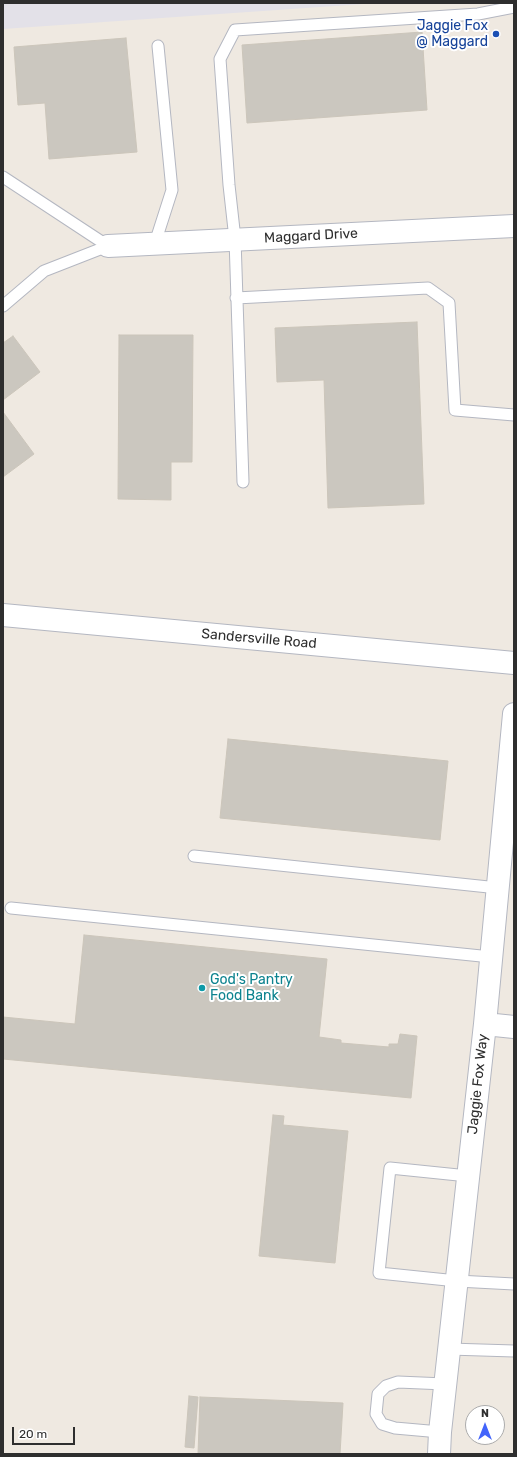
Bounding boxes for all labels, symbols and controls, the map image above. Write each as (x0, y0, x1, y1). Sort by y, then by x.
place label: Jaggie Fox @ Maggard (416, 18, 488, 50)
marker: Jaggie Fox @ Maggard (491, 29, 501, 39)
street label: Maggard Drive (264, 225, 358, 247)
street label: Sandersville Road (201, 626, 317, 652)
place label: God's Pantry Food Bank (210, 972, 293, 1004)
marker: God's Pantry Food Bank (197, 983, 207, 993)
street label: Jaggie Fox Way (464, 1033, 492, 1135)
north arrow (465, 1405, 505, 1445)
text: N (481, 1407, 489, 1420)
scale bar (14, 1419, 77, 1445)
text: 20 m (19, 1427, 47, 1441)

